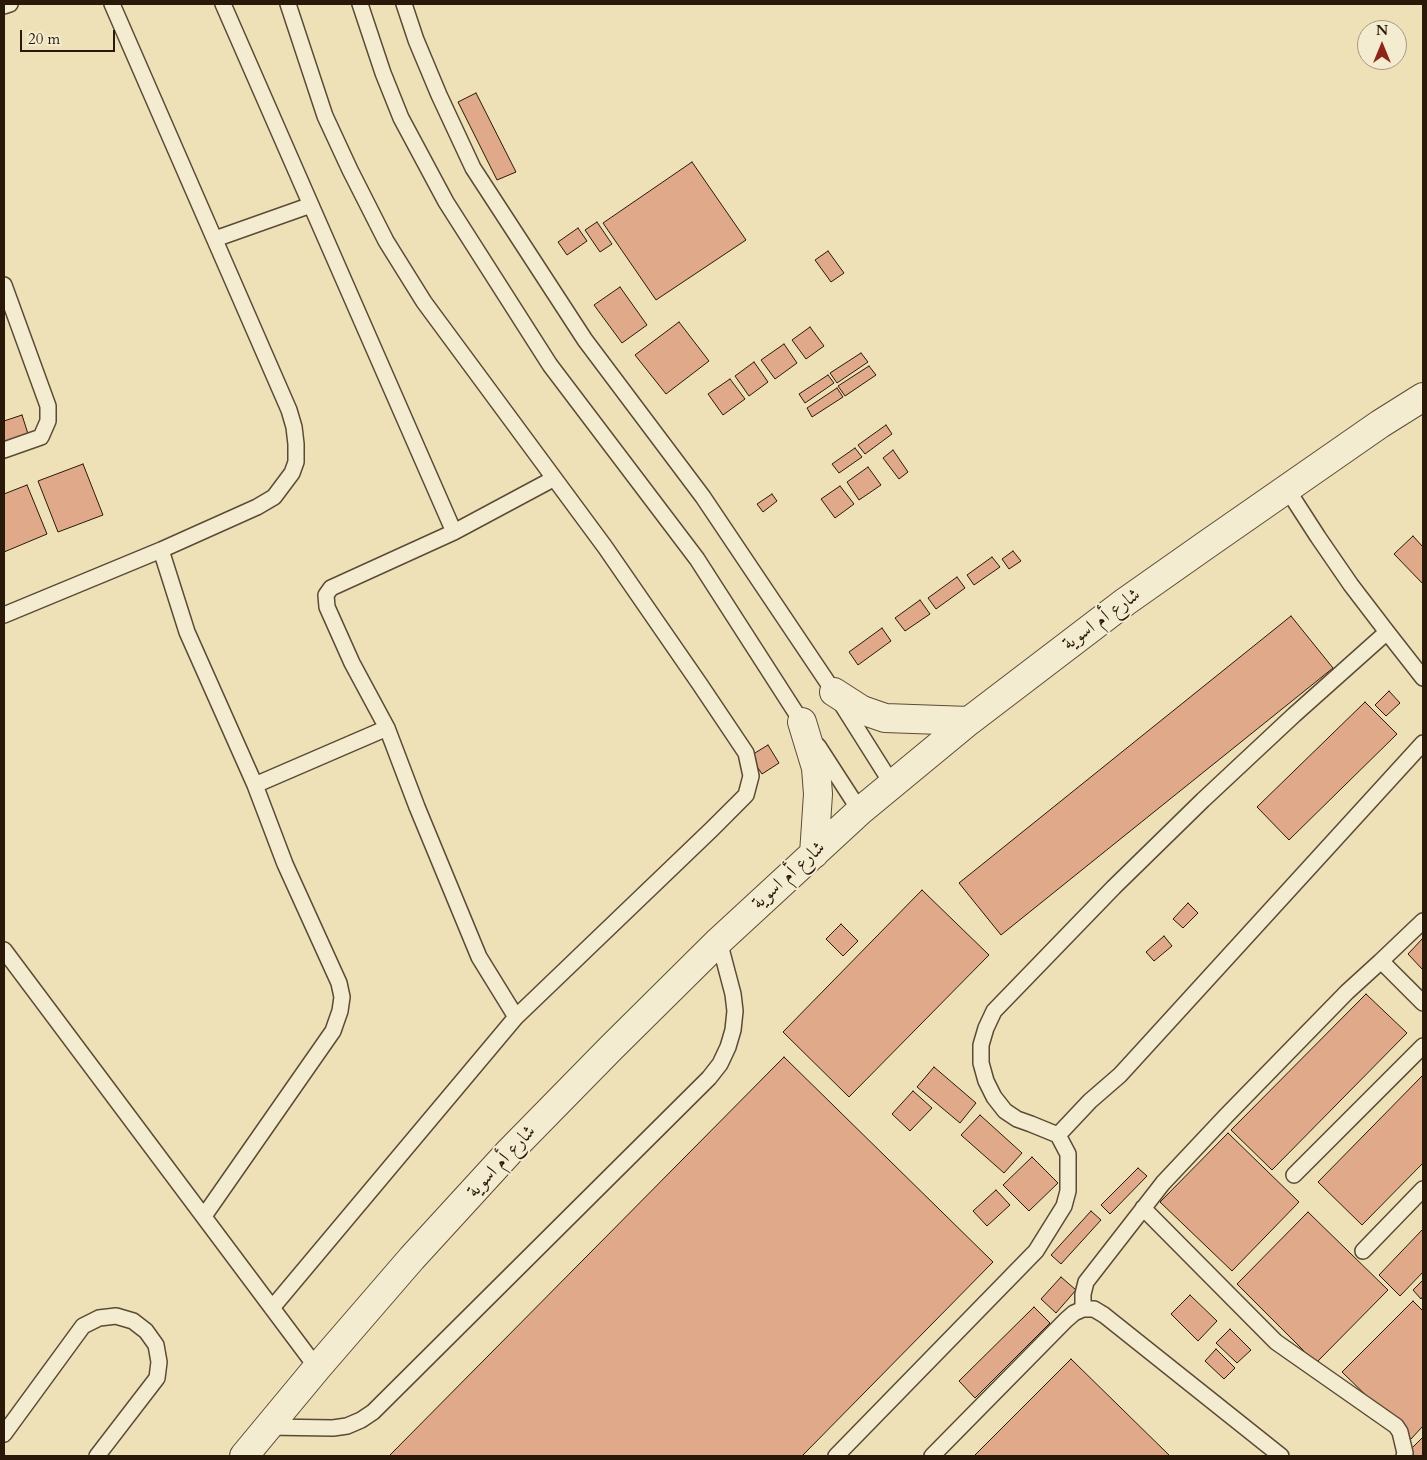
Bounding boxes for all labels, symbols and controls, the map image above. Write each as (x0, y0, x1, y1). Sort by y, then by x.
scale bar (22, 20, 118, 52)
north arrow (1357, 20, 1407, 70)
text: N (1376, 21, 1388, 40)
text: 20 m (28, 29, 60, 49)
street label: شارع أم اسوية (1059, 584, 1145, 656)
street label: شارع أم اسوية (748, 837, 830, 915)
street label: شارع أم اسوية (463, 1121, 541, 1203)

